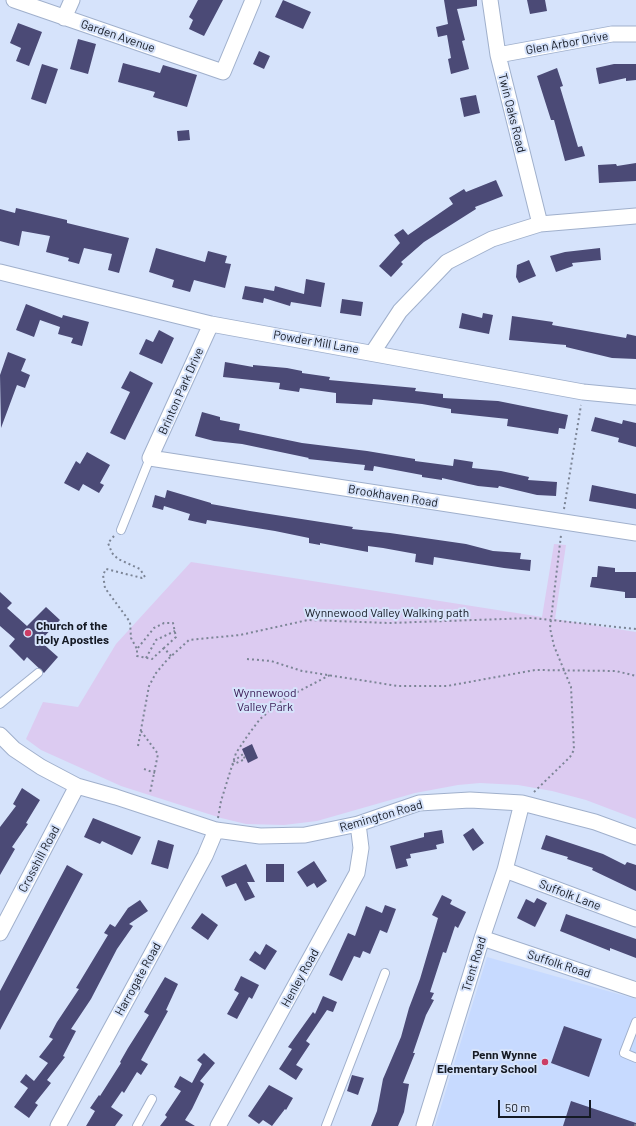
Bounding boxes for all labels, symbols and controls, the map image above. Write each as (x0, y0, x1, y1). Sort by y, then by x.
street label: Garden Avenue (79, 17, 157, 55)
street label: Glen Arbor Drive (525, 29, 609, 57)
street label: Twin Oaks Road (495, 72, 529, 154)
street label: Powder Mill Lane (272, 327, 360, 357)
street label: Brinton Park Drive (155, 345, 207, 437)
street label: Brookhaven Road (347, 482, 439, 510)
street label: Wynnewood Valley Walking path (305, 606, 469, 620)
place label: Church of the Holy Apostles (36, 619, 109, 647)
marker: Church of the Holy Apostles (23, 628, 33, 638)
park label: Wynnewood Valley Park (233, 686, 297, 714)
street label: Remington Road (338, 797, 424, 835)
street label: Crosshill Road (15, 823, 63, 895)
street label: Suffolk Lane (537, 877, 603, 913)
street label: Trent Road (459, 935, 489, 993)
street label: Harrogate Road (112, 940, 164, 1018)
street label: Henley Road (278, 946, 322, 1010)
street label: Suffolk Road (526, 947, 592, 981)
place label: Penn Wynne Elementary School (437, 1048, 537, 1076)
marker: Penn Wynne Elementary School (540, 1057, 550, 1067)
scale bar (500, 1092, 593, 1118)
text: 50 m (505, 1100, 530, 1114)

